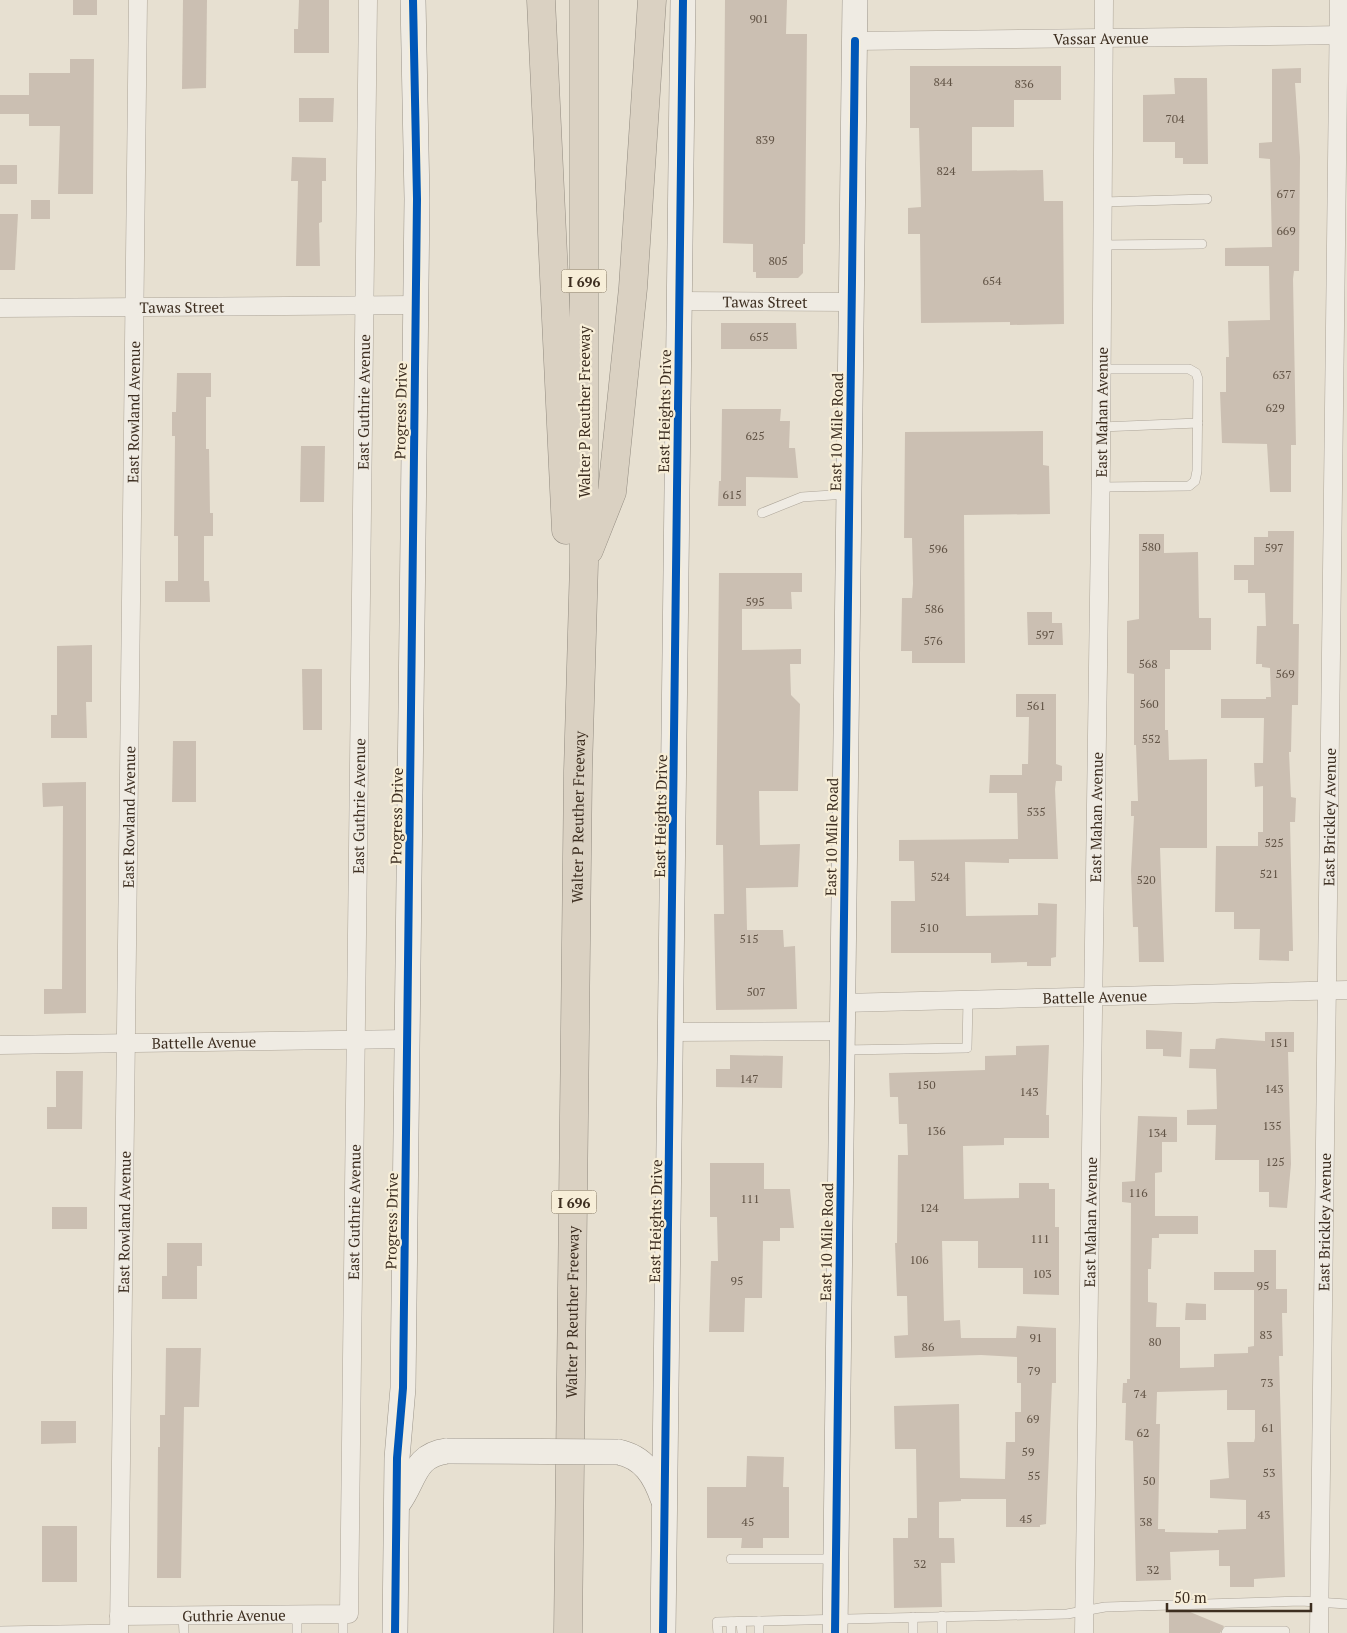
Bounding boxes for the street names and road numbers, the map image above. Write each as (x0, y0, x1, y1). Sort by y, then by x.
street label: Vassar Avenue (1053, 27, 1149, 49)
road number: I 696 (562, 270, 606, 292)
street label: Tawas Street (722, 291, 808, 312)
street label: Tawas Street (139, 296, 225, 317)
street label: Walter P Reuther Freeway (574, 326, 594, 498)
street label: East Guthrie Avenue (352, 334, 374, 470)
street label: East Rowland Avenue (122, 341, 144, 483)
street label: East Mahan Avenue (1091, 347, 1112, 478)
street label: East Heights Drive (653, 349, 675, 473)
street label: Progress Drive (389, 363, 411, 459)
street label: East 10 Mile Road (825, 373, 847, 491)
street label: Walter P Reuther Freeway (566, 730, 589, 903)
street label: East Guthrie Avenue (348, 738, 369, 874)
street label: East Rowland Avenue (118, 746, 139, 888)
street label: East Brickley Avenue (1318, 748, 1340, 886)
street label: East Mahan Avenue (1085, 752, 1107, 882)
street label: East Heights Drive (649, 754, 671, 878)
street label: Progress Drive (385, 768, 407, 864)
street label: East 10 Mile Road (820, 778, 842, 896)
street label: Battelle Avenue (1042, 985, 1147, 1008)
street label: Battelle Avenue (152, 1031, 256, 1053)
street label: East Guthrie Avenue (343, 1144, 365, 1280)
street label: East Rowland Avenue (113, 1151, 135, 1293)
street label: East Brickley Avenue (1313, 1153, 1335, 1291)
street label: East Mahan Avenue (1079, 1157, 1101, 1287)
street label: East Heights Drive (644, 1159, 666, 1283)
street label: Progress Drive (380, 1173, 402, 1269)
street label: East 10 Mile Road (815, 1183, 837, 1301)
road number: I 696 (552, 1190, 596, 1214)
street label: Walter P Reuther Freeway (561, 1225, 583, 1398)
street label: Guthrie Avenue (182, 1605, 286, 1625)

